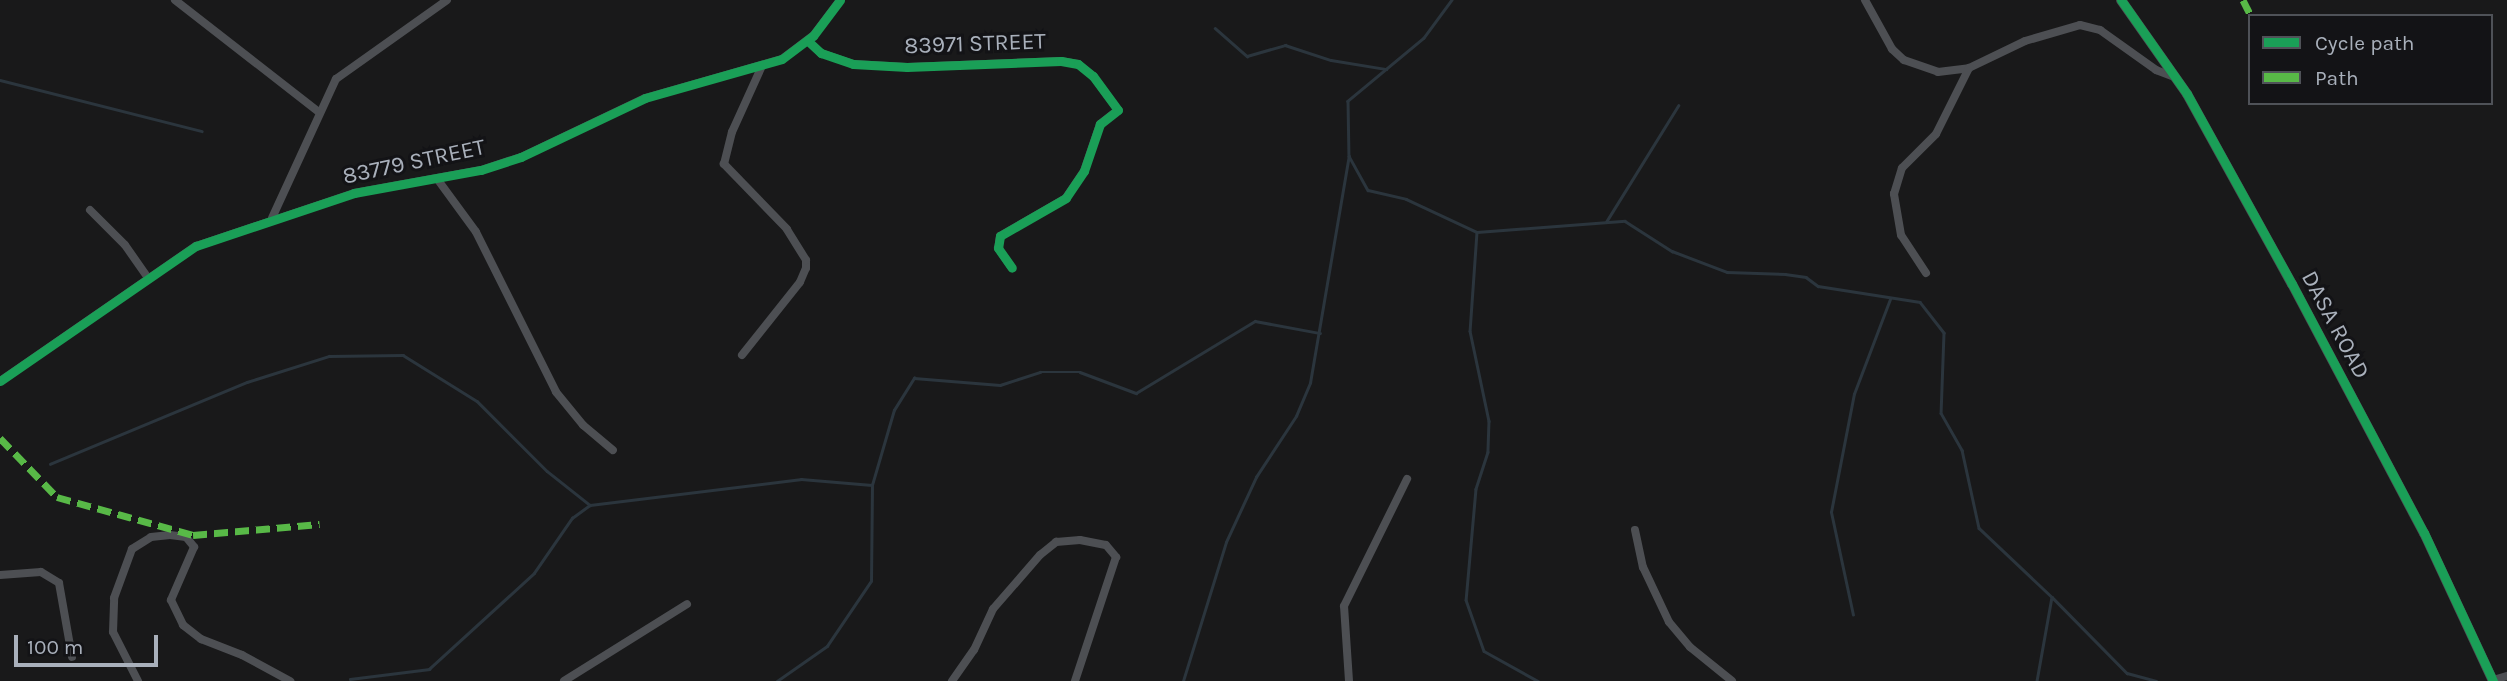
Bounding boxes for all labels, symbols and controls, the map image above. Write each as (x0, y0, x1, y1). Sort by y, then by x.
legend (2248, 14, 2493, 105)
street label: 83971 STREET (904, 28, 1046, 60)
text: Cycle path (2315, 31, 2415, 55)
text: Path (2315, 66, 2359, 90)
street label: 83779 STREET (340, 133, 488, 191)
street label: DASA ROAD (2295, 266, 2375, 384)
scale bar (18, 622, 161, 666)
text: 100 m (27, 635, 84, 659)

